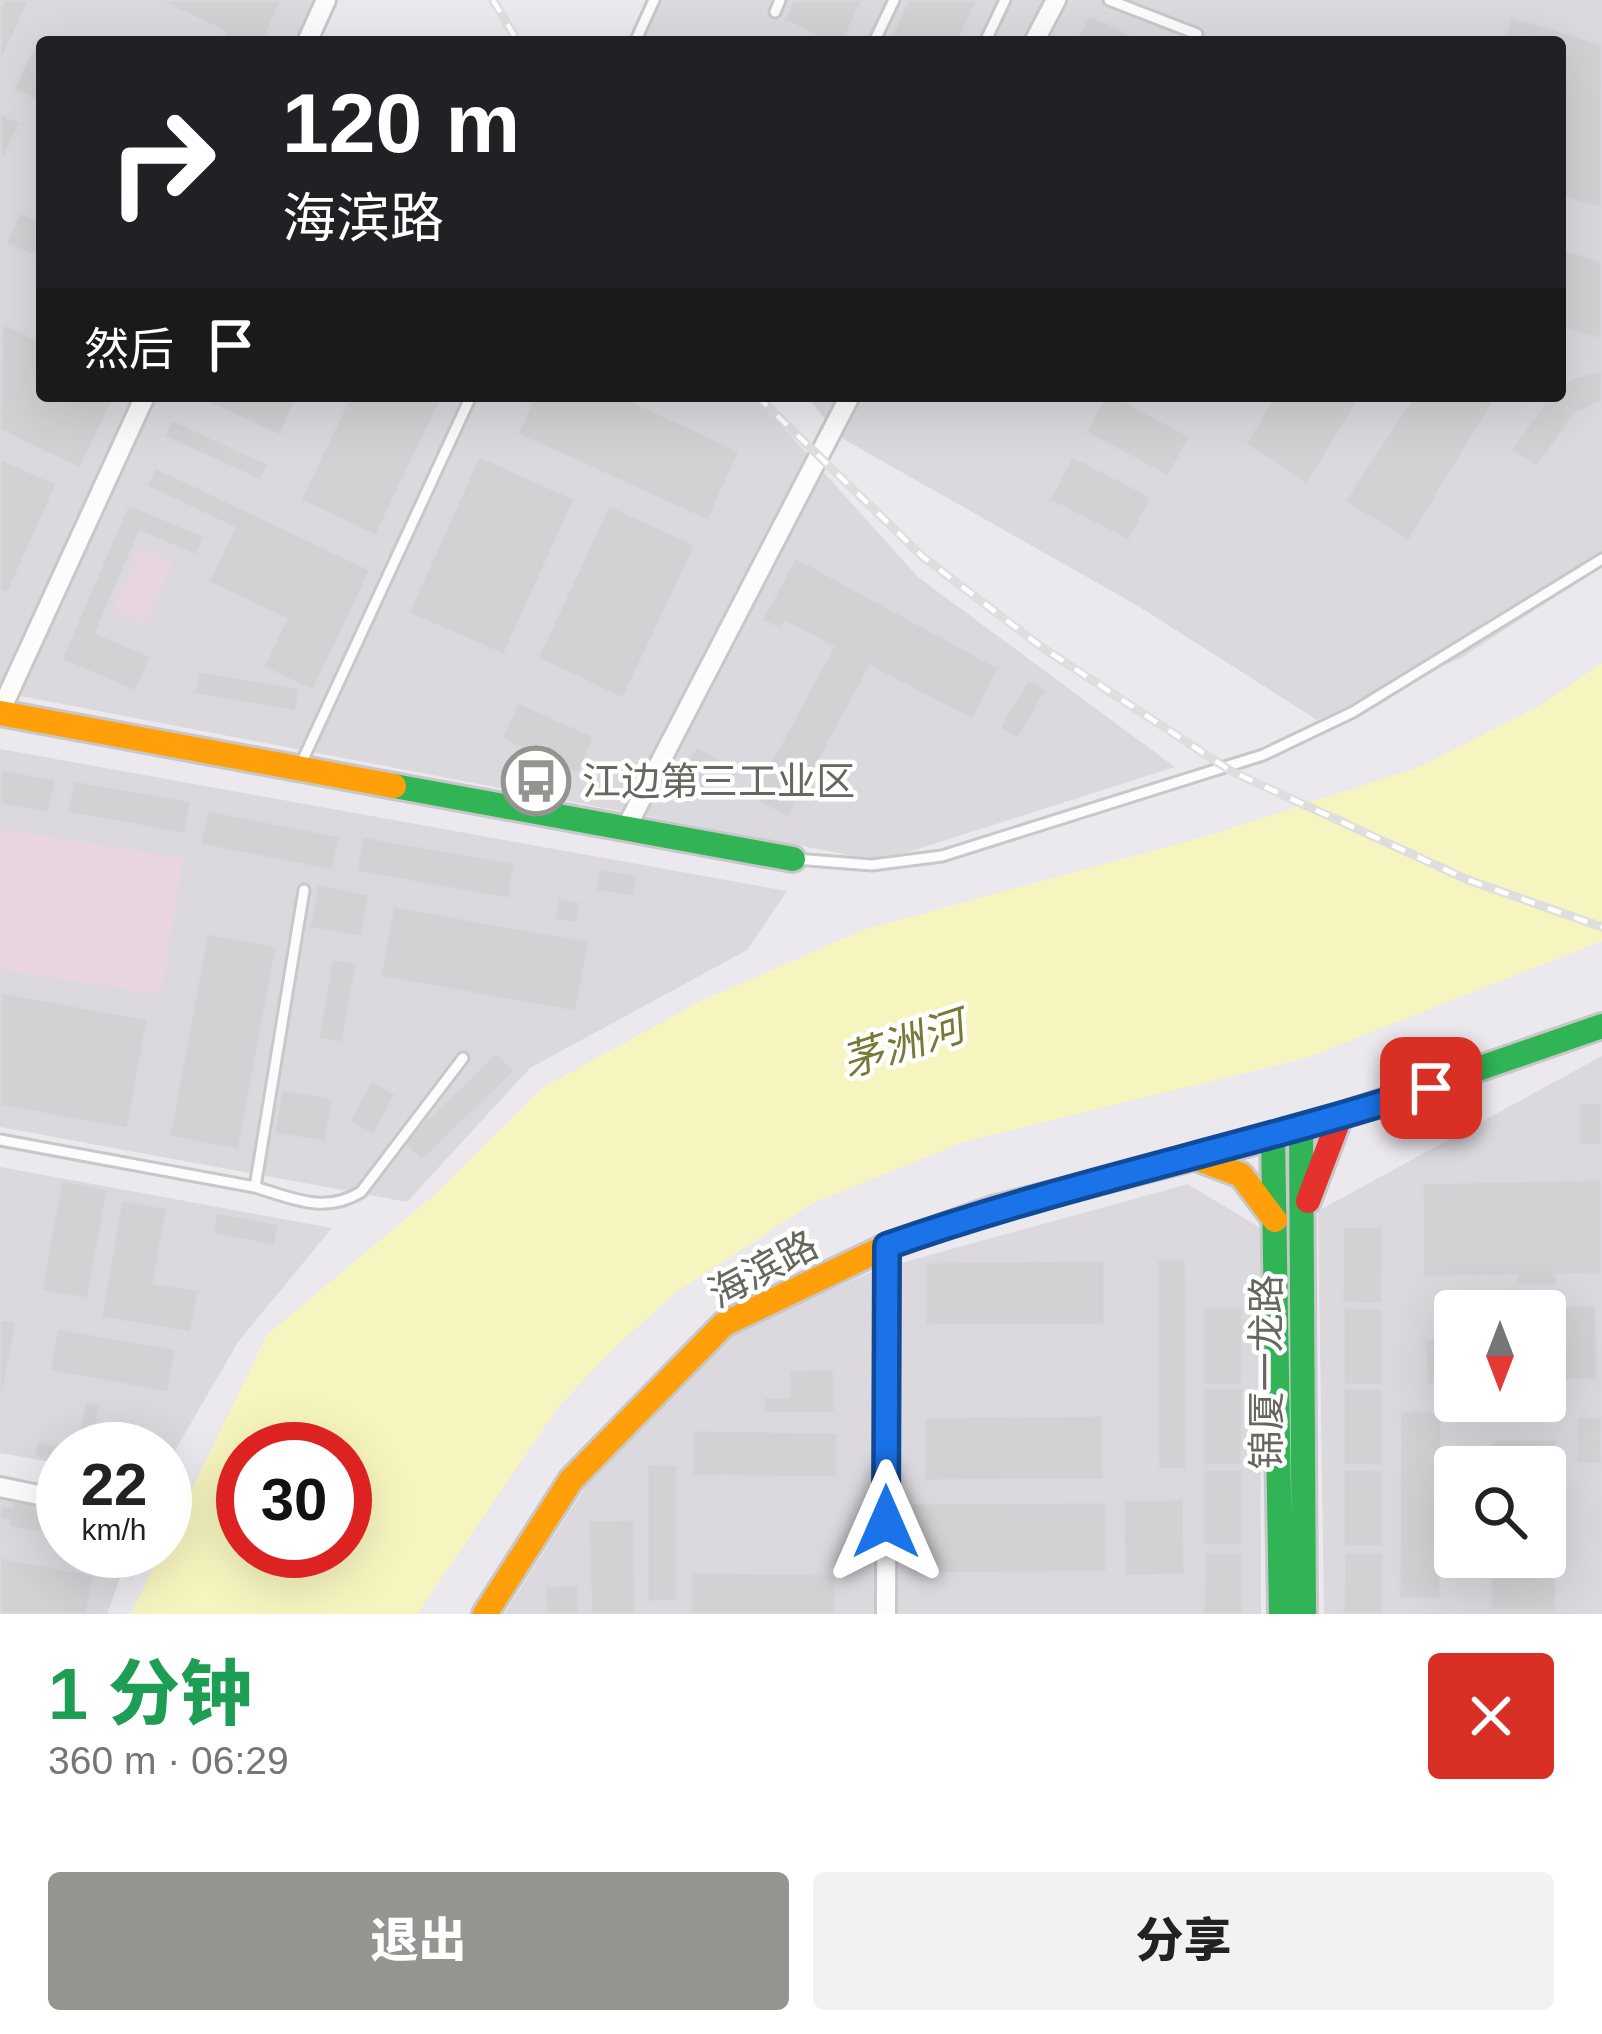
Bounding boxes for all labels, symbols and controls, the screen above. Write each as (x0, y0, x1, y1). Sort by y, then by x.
text: 120 m (282, 76, 520, 170)
icon: right (84, 84, 240, 240)
text: 海滨路 (282, 188, 444, 248)
icon: arrive (198, 312, 264, 378)
text: 然后 (84, 324, 174, 375)
bus stop icon: 江边第三工业区 (501, 746, 571, 816)
place label: 江边第三工业区 (582, 760, 855, 803)
water label: 茅洲河 (836, 1000, 977, 1086)
pin (1380, 1037, 1482, 1139)
icon: arrive (1398, 1055, 1464, 1121)
street label: 海滨路 (701, 1223, 825, 1315)
street label: 锦厦一龙路 (1245, 1274, 1288, 1470)
north arrow (1434, 1290, 1566, 1422)
map controls (1434, 1290, 1566, 1578)
speed limit sign: 30 (216, 1422, 372, 1578)
button: search (1434, 1446, 1566, 1578)
text: 22 (81, 1451, 147, 1518)
position arrow (823, 1459, 949, 1585)
text: km/h (81, 1513, 147, 1546)
button: close (1428, 1653, 1554, 1779)
text: 1 分钟 (48, 1654, 252, 1734)
text: 360 m · 06:29 (48, 1739, 289, 1782)
button: 退出 (48, 1872, 789, 2010)
button: 分享 (813, 1872, 1554, 2010)

